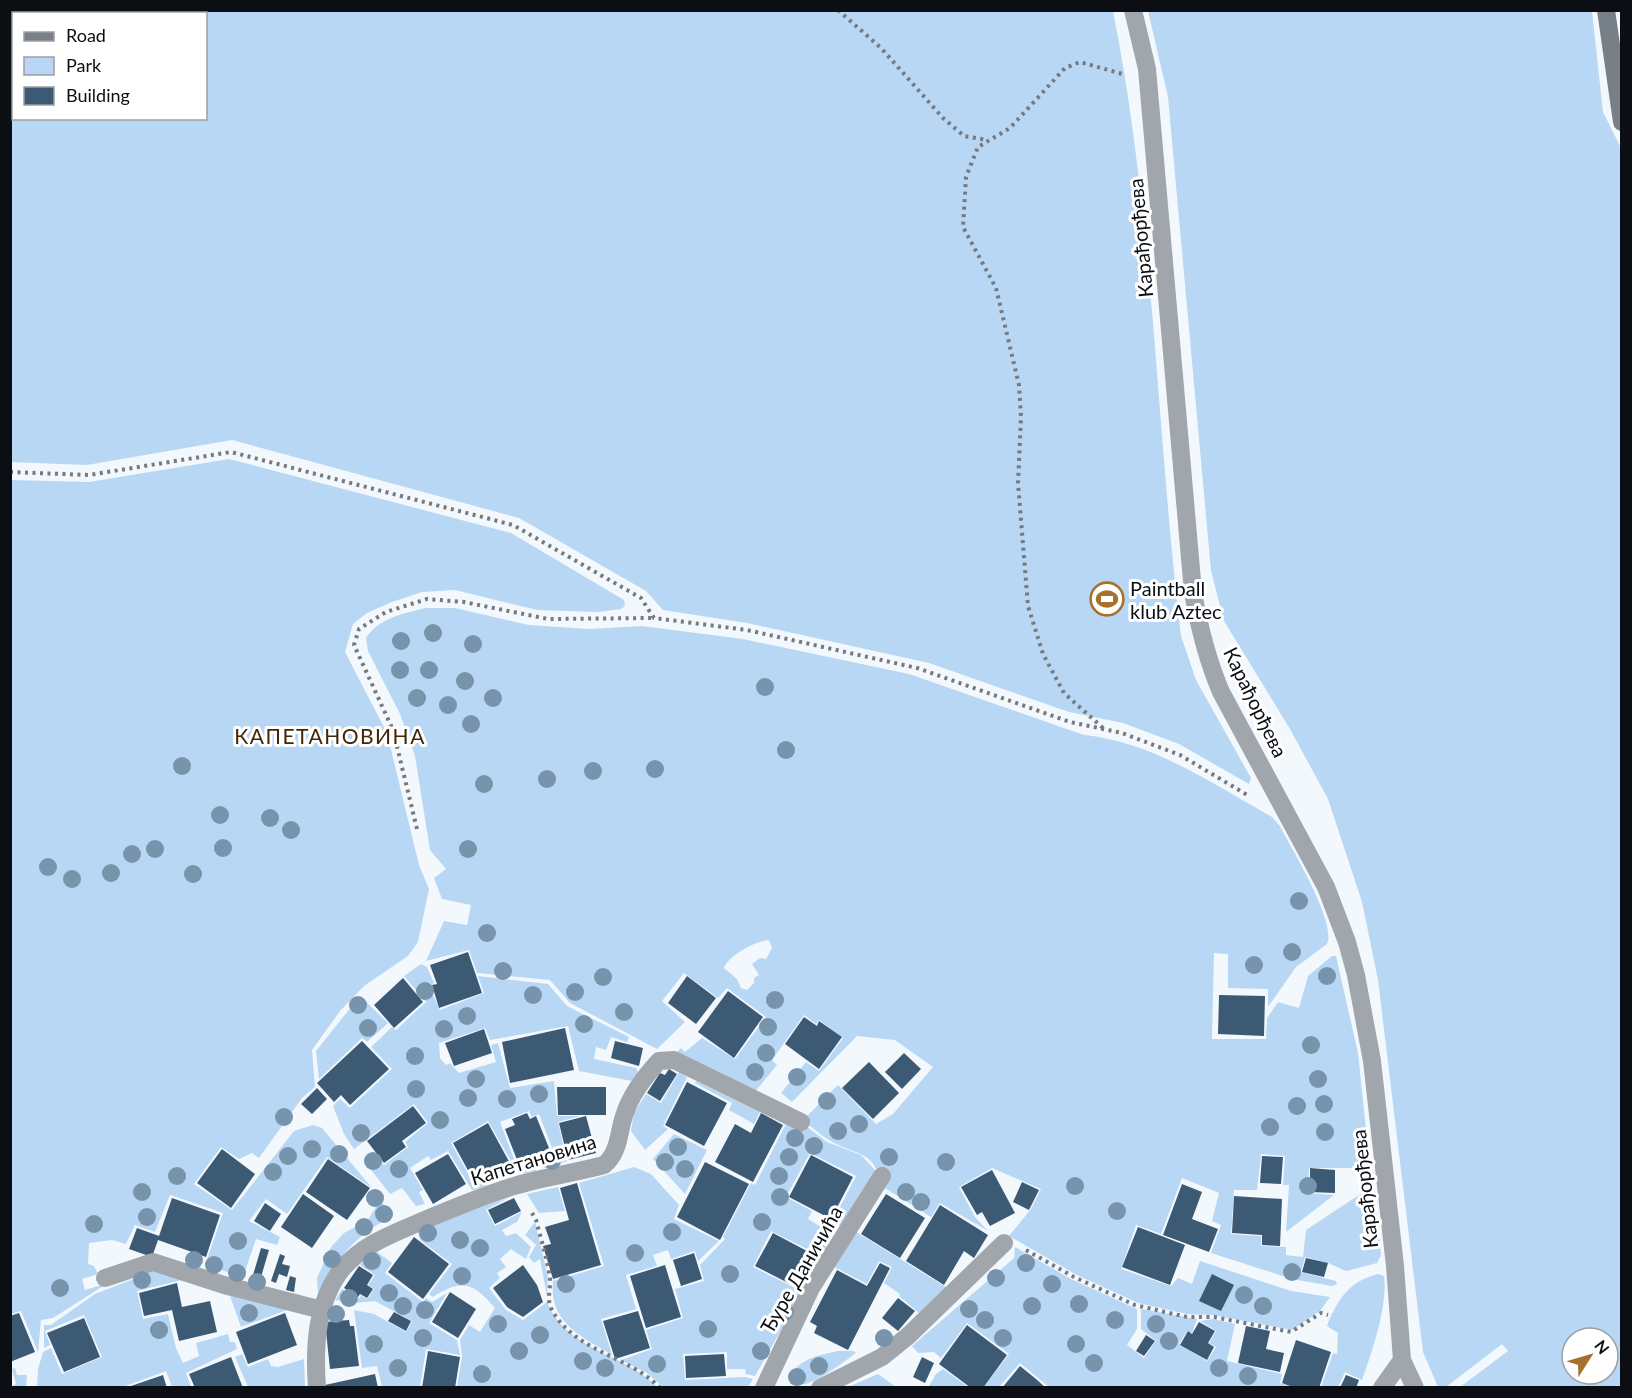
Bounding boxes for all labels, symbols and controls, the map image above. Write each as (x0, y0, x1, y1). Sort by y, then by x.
legend (12, 12, 207, 120)
text: Road (66, 24, 106, 46)
text: Park (66, 54, 102, 76)
text: Building (66, 84, 130, 106)
street label: Карађорђева (1123, 178, 1157, 298)
place label: Paintball klub Aztec (1130, 576, 1222, 623)
sports icon: Paintball klub Aztec (1089, 581, 1125, 617)
street label: Карађорђева (1219, 643, 1293, 761)
district label: КАПЕТАНОВИНА (234, 723, 426, 748)
street label: Карађорђева (1346, 1128, 1382, 1250)
street label: Капетановина (467, 1129, 599, 1189)
street label: Ђуре Даничића (755, 1201, 847, 1337)
north arrow (1560, 1326, 1620, 1386)
text: N (1591, 1336, 1614, 1357)

